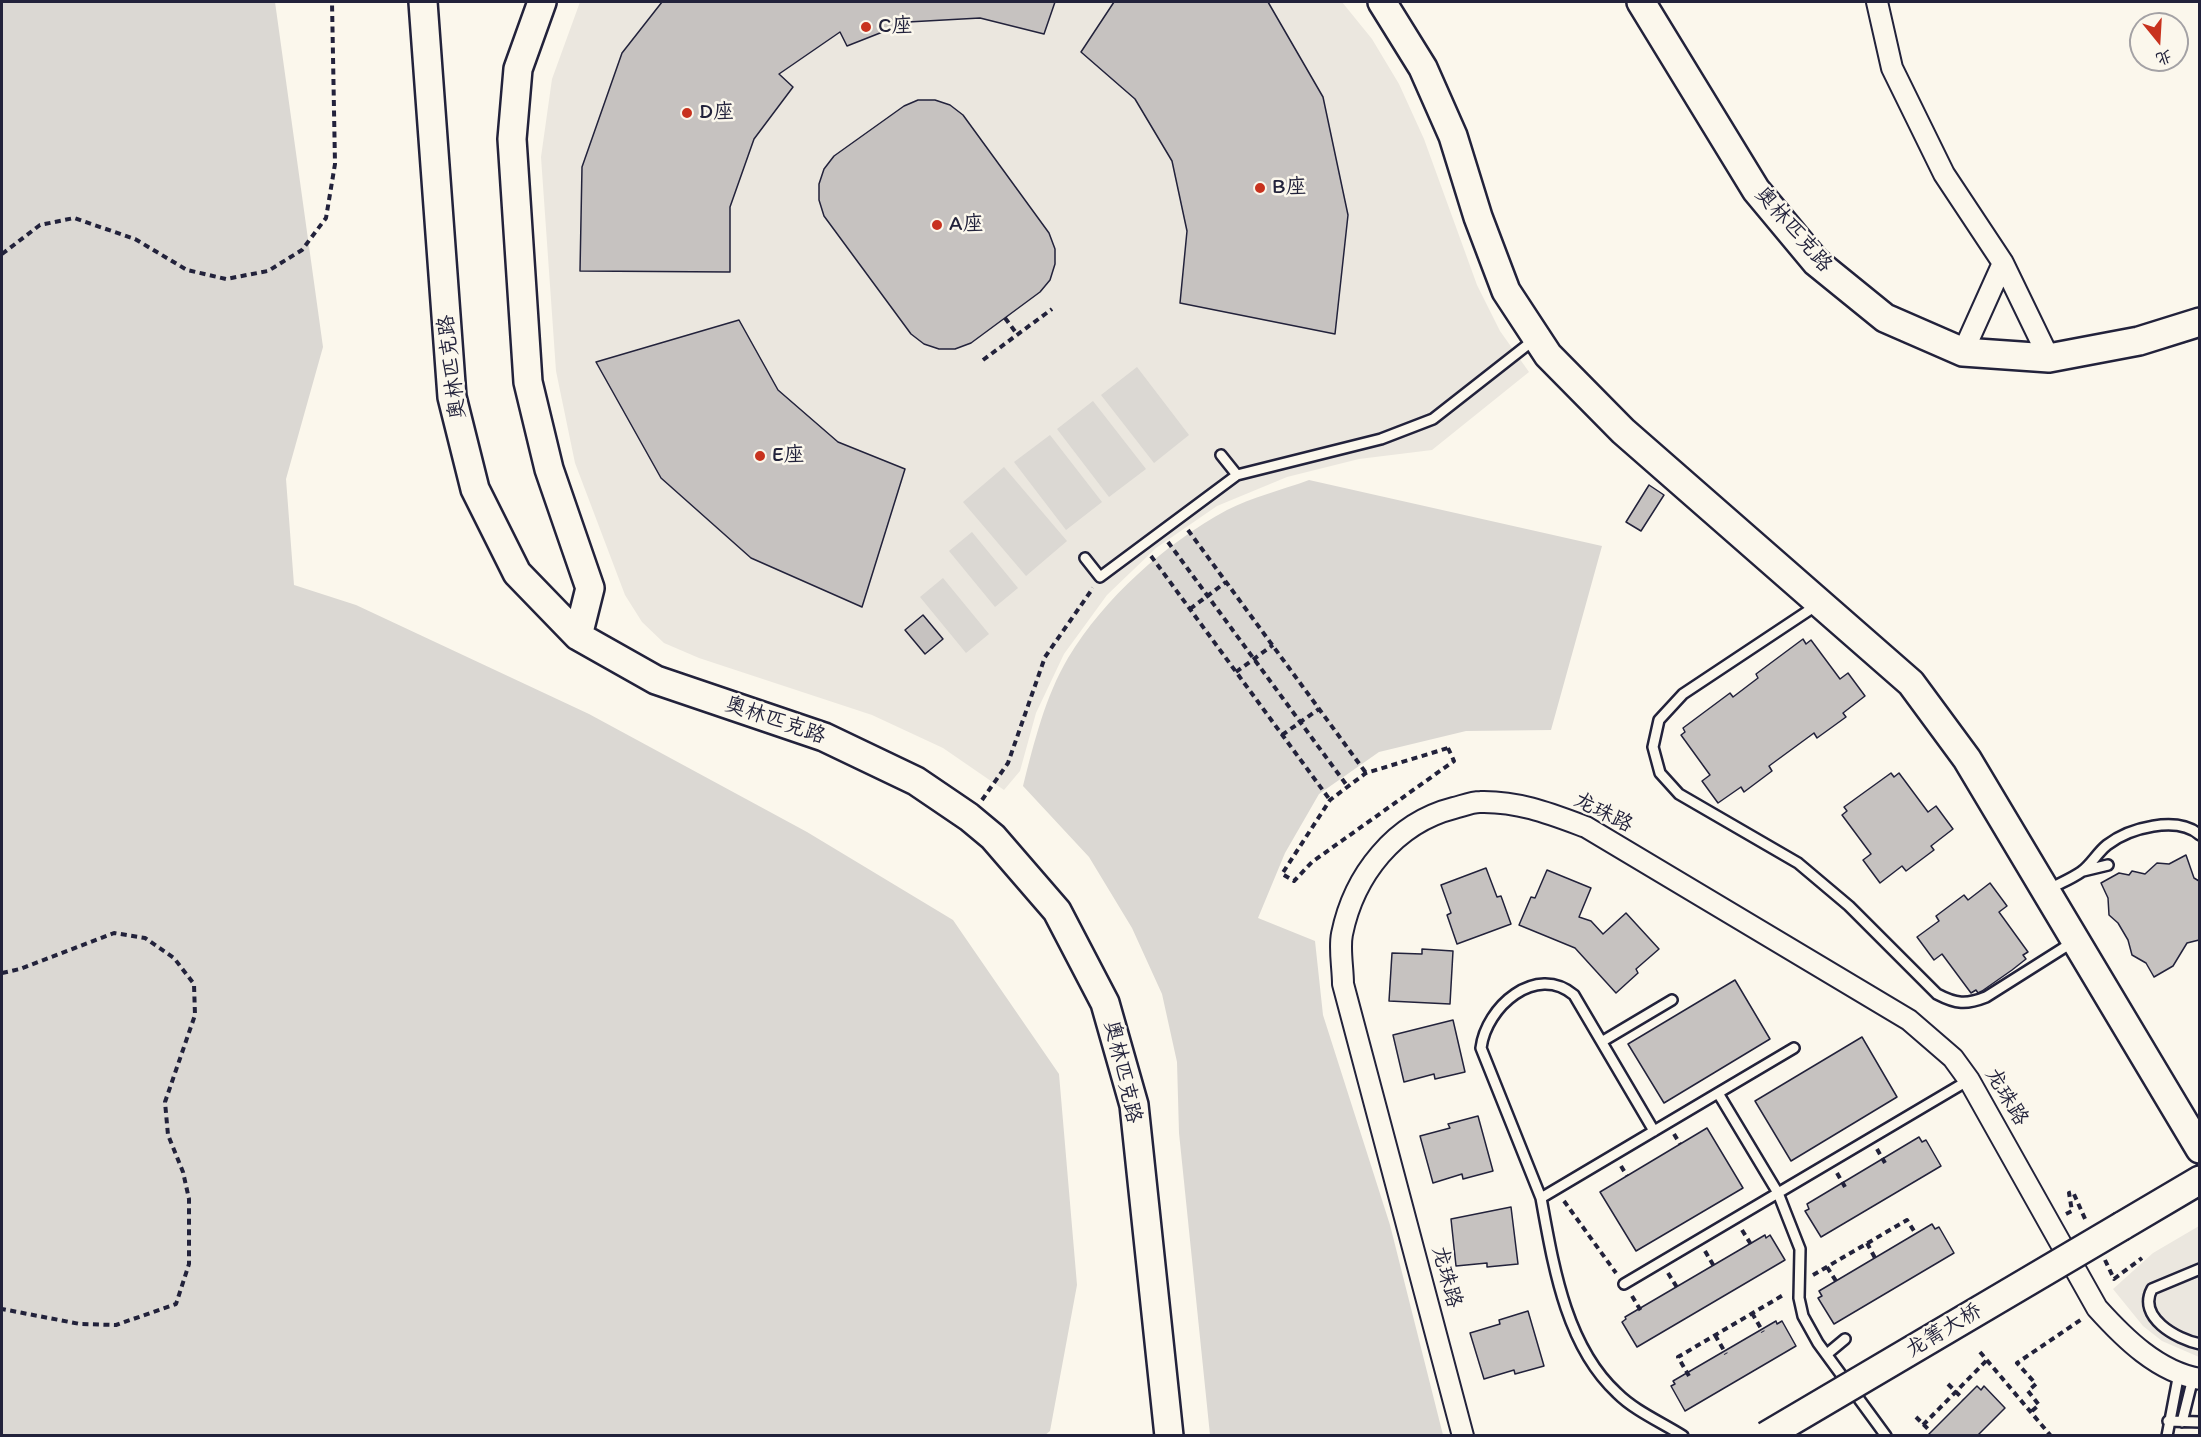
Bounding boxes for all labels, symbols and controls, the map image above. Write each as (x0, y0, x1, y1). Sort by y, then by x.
north arrow (2129, 12, 2189, 72)
place label: C座 (878, 14, 913, 40)
marker: C座 (859, 20, 873, 34)
text: 北 (2154, 46, 2175, 69)
place label: D座 (699, 100, 734, 126)
marker: D座 (680, 106, 694, 120)
place label: B座 (1272, 175, 1307, 201)
marker: B座 (1253, 181, 1267, 195)
street label: 奥林匹克路 (1749, 182, 1837, 278)
place label: A座 (949, 212, 983, 238)
marker: A座 (930, 218, 944, 232)
street label: 奥林匹克路 (434, 313, 472, 421)
place label: E座 (772, 443, 805, 469)
marker: E座 (753, 449, 767, 463)
street label: 奥林匹克路 (721, 692, 829, 750)
street label: 龙珠路 (1569, 787, 1637, 839)
street label: 奥林匹克路 (1098, 1018, 1146, 1126)
street label: 龙珠路 (1979, 1064, 2033, 1130)
street label: 龙珠路 (1426, 1243, 1466, 1311)
street label: 龙箐大桥 (1902, 1299, 1986, 1363)

